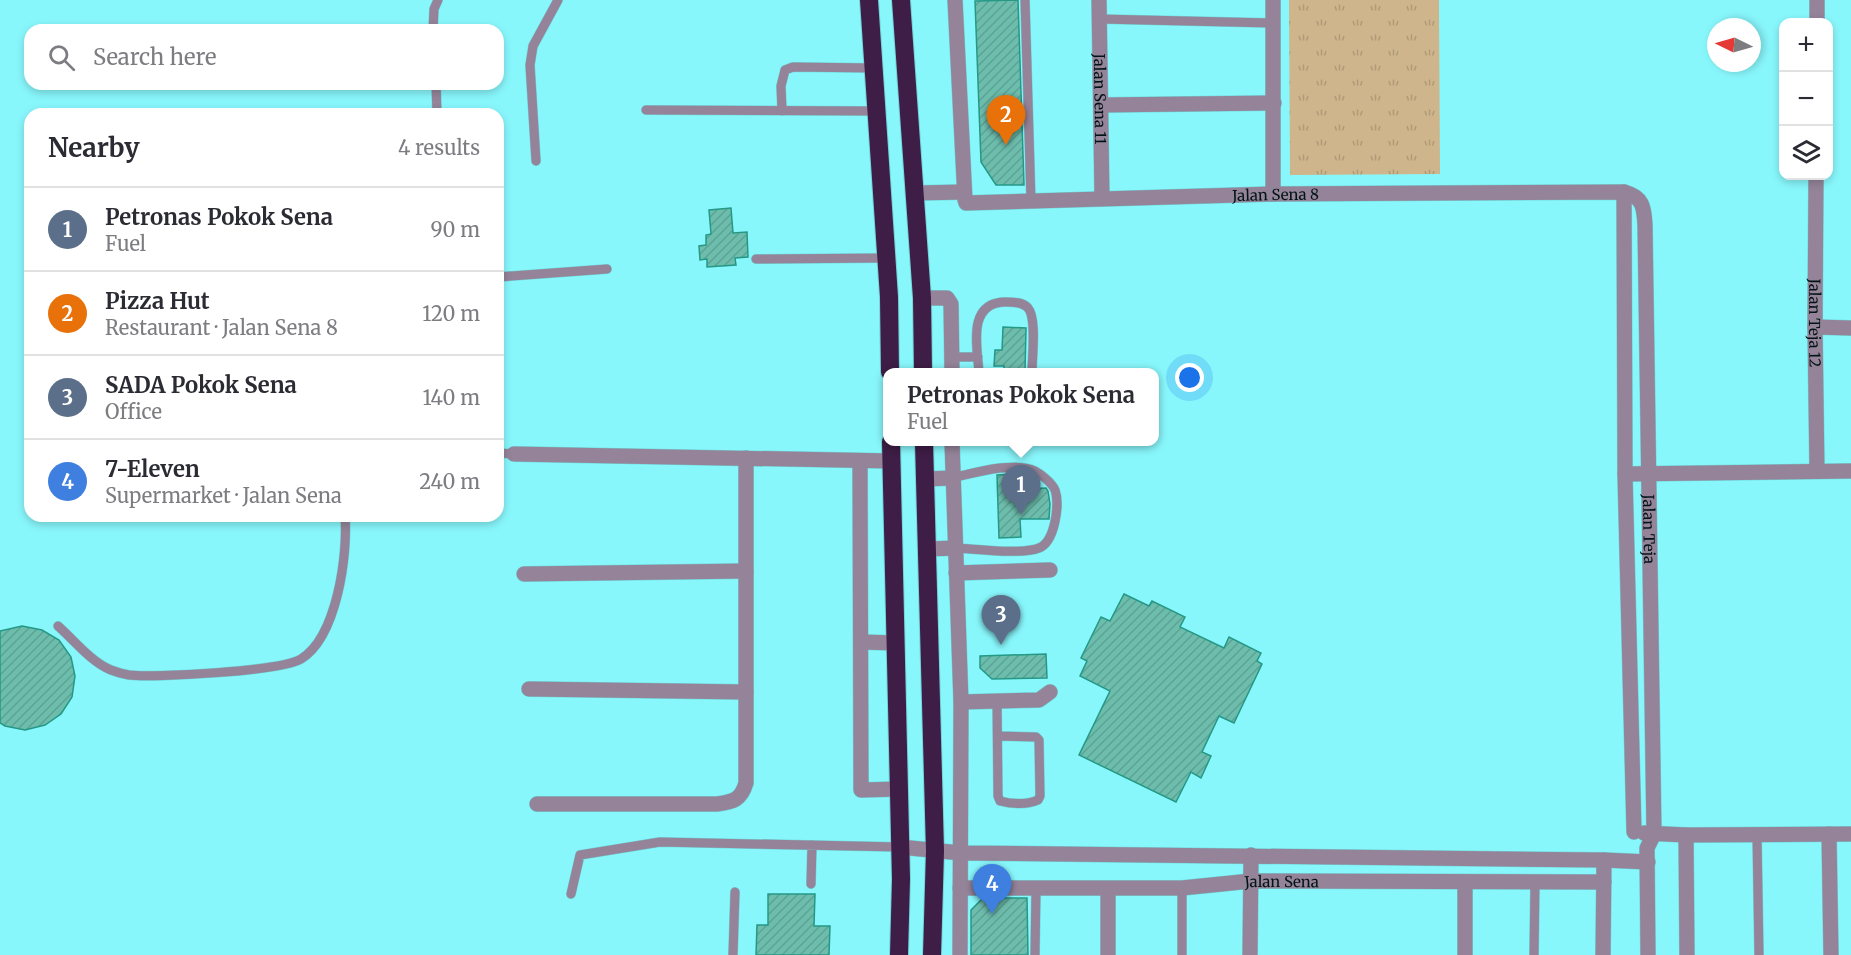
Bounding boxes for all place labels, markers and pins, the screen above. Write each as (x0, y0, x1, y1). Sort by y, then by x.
pin: 2 (986, 96, 1026, 145)
pin: 1 (1002, 466, 1040, 515)
pin: 3 (982, 596, 1020, 645)
pin: 4 (972, 864, 1012, 914)

